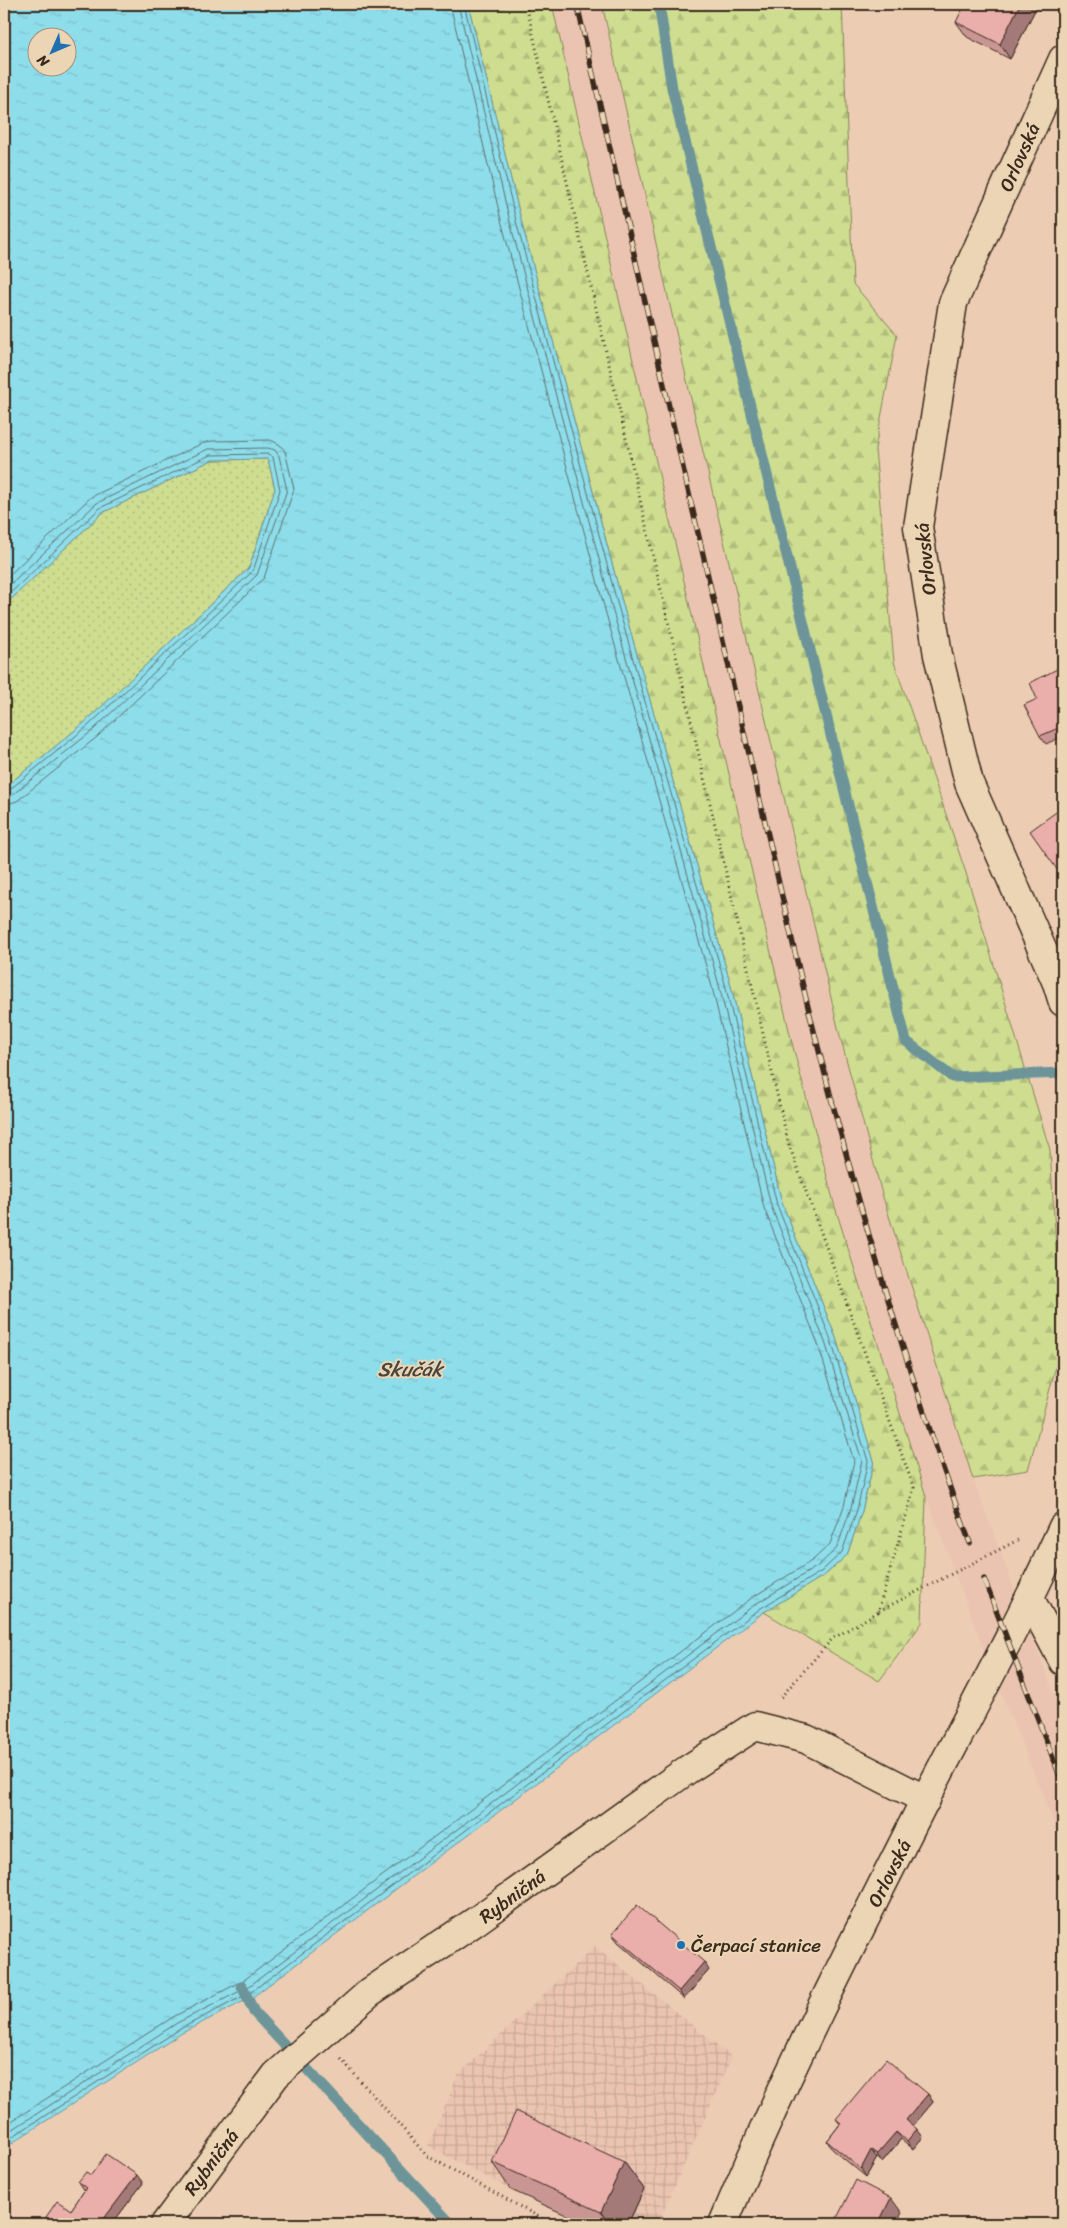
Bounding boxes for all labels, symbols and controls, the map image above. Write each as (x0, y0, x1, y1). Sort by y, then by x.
north arrow (28, 28, 78, 78)
text: N (31, 48, 56, 74)
street label: Orlovská (990, 117, 1049, 197)
street label: Orlovská (905, 521, 946, 597)
water label: Skučák (378, 1352, 445, 1387)
street label: Orlovská (858, 1833, 921, 1913)
street label: Rybničná (472, 1860, 553, 1932)
place label: Čerpací stanice (691, 1929, 821, 1962)
marker: Čerpací stanice (675, 1939, 687, 1951)
street label: Rybničná (175, 2122, 248, 2203)

